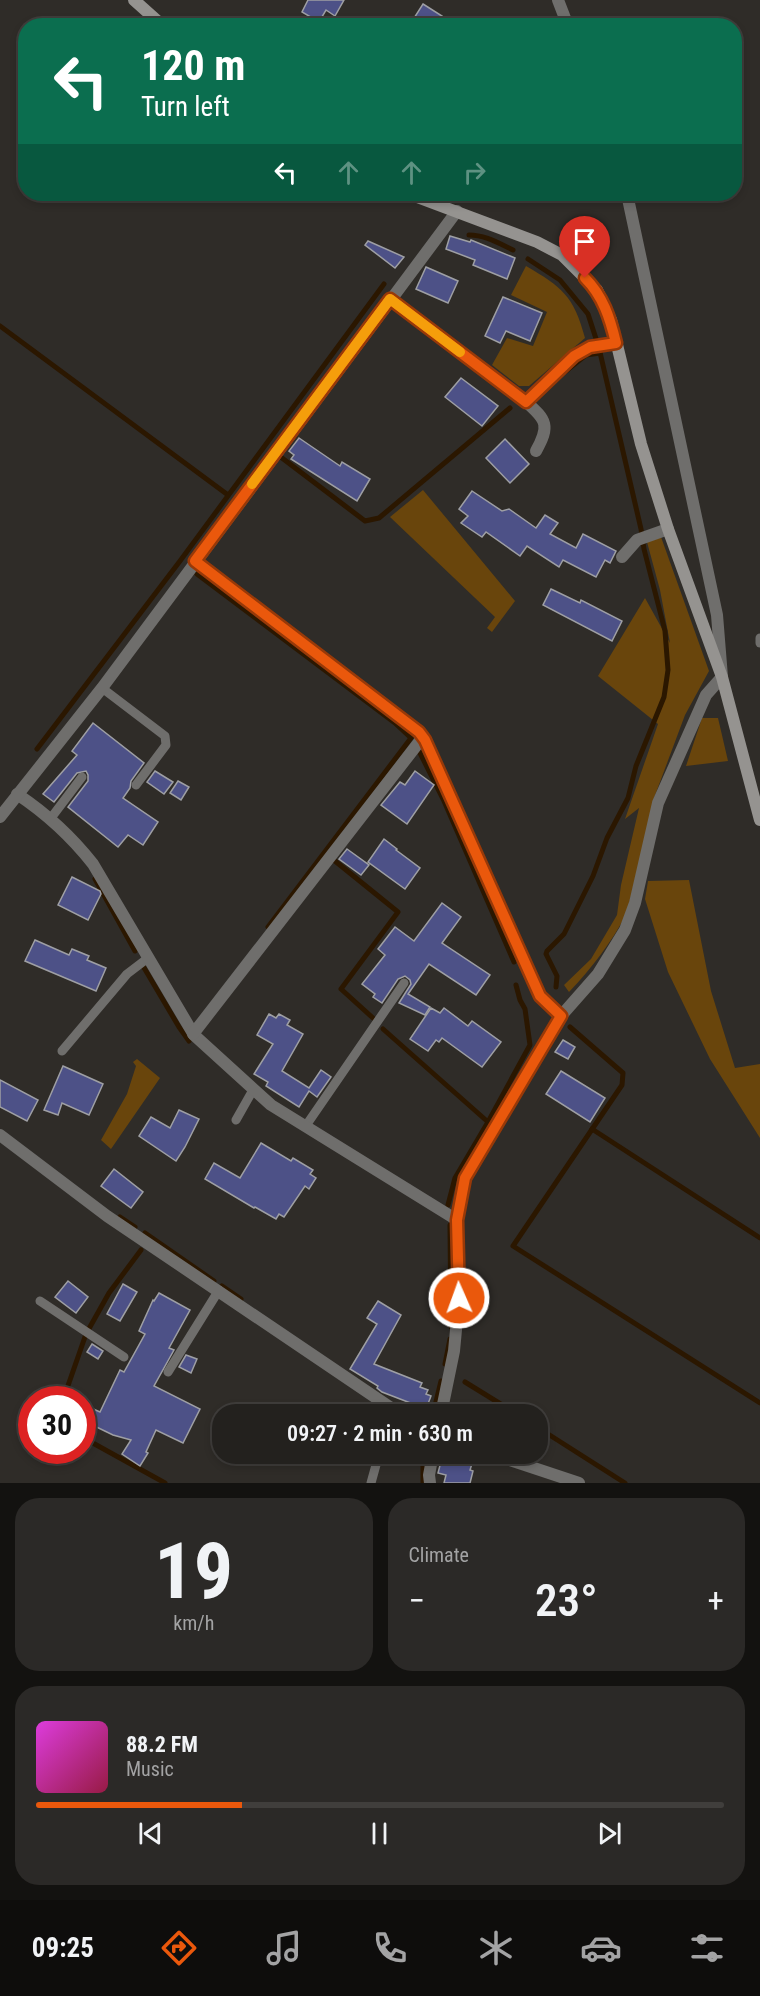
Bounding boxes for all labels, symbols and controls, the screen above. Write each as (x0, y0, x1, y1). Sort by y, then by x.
text: 120 m (141, 41, 246, 90)
icon: left (42, 42, 120, 120)
text: Turn left (141, 91, 230, 123)
icon: left (269, 156, 302, 189)
icon: ahead (332, 156, 365, 189)
icon: ahead (395, 156, 428, 189)
icon: right (458, 156, 491, 189)
pin (559, 216, 610, 278)
icon: arrive (568, 225, 601, 258)
position arrow (427, 1266, 491, 1330)
speed limit sign: 30 (18, 1386, 96, 1464)
text: 09:27 · 2 min · 630 m (287, 1421, 473, 1446)
text: 19 (154, 1526, 233, 1617)
text: Climate (409, 1543, 469, 1567)
text: 23° (535, 1574, 598, 1627)
text: − (409, 1581, 425, 1620)
text: + (708, 1581, 724, 1620)
text: km/h (173, 1611, 214, 1635)
text: 88.2 FM (126, 1732, 198, 1757)
text: Music (126, 1757, 174, 1781)
icon: previous (134, 1817, 167, 1850)
icon: pause (363, 1817, 396, 1850)
icon: next (593, 1817, 626, 1850)
icon: directions (158, 1927, 200, 1969)
icon: music (263, 1927, 305, 1969)
icon: phone (369, 1927, 411, 1969)
icon: climate (475, 1927, 517, 1969)
icon: car (580, 1927, 622, 1969)
icon: filters (686, 1927, 728, 1969)
text: 09:25 (32, 1932, 94, 1964)

